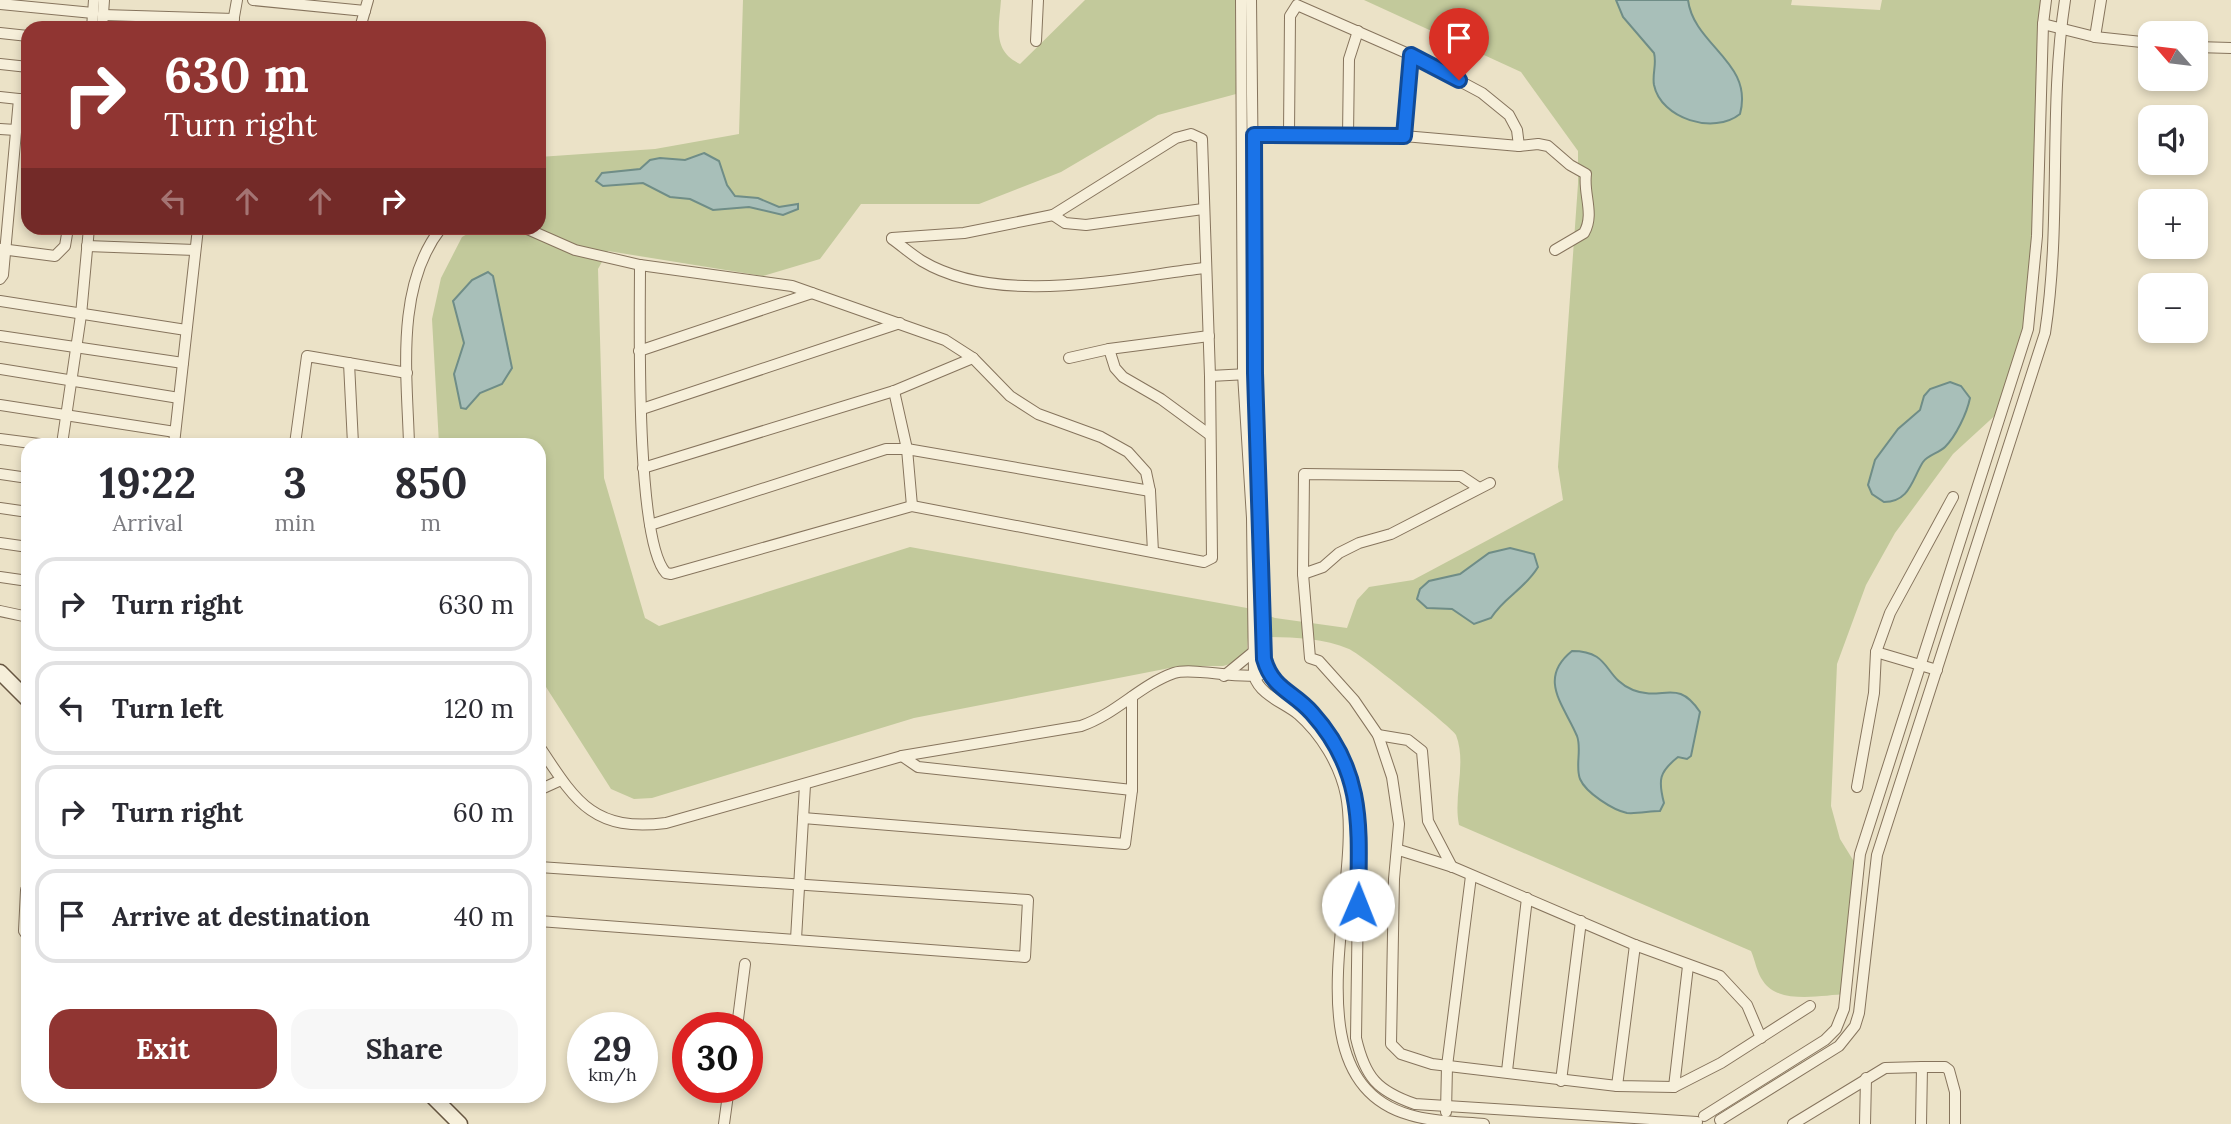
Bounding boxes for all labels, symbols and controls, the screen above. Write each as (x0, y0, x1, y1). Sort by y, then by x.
pin (1429, 8, 1489, 80)
icon: arrive (1440, 19, 1478, 57)
north arrow (2138, 21, 2208, 91)
map controls (2138, 21, 2208, 343)
text: 630 m (164, 43, 309, 105)
icon: right (49, 49, 140, 140)
text: Turn right (164, 104, 317, 145)
button: sound (2138, 105, 2208, 175)
icon: left (155, 182, 193, 220)
icon: ahead (228, 182, 266, 220)
icon: ahead (301, 182, 339, 220)
icon: right (374, 182, 412, 220)
button: + (2138, 189, 2208, 259)
button: − (2138, 273, 2208, 343)
text: 19:22 (100, 456, 196, 510)
text: 3 (283, 456, 307, 510)
text: 850 (394, 456, 467, 510)
text: Arrival (113, 508, 183, 537)
text: min (275, 508, 316, 537)
text: m (420, 508, 441, 537)
icon: right (53, 585, 91, 623)
text: Turn right (112, 588, 243, 621)
text: 630 m (438, 588, 514, 621)
icon: left (53, 689, 91, 727)
text: Turn left (112, 692, 223, 725)
text: 120 m (444, 692, 514, 725)
icon: right (53, 793, 91, 831)
text: Turn right (112, 796, 243, 829)
text: 60 m (453, 796, 514, 829)
position arrow (1321, 868, 1395, 942)
icon: arrive (53, 897, 91, 935)
text: Arrive at destination (112, 900, 370, 933)
text: 40 m (454, 900, 514, 933)
button: Exit (49, 1009, 277, 1089)
button: Share (291, 1009, 518, 1089)
speed limit sign: 30 (672, 1012, 763, 1103)
text: 29 (593, 1026, 632, 1071)
text: km/h (588, 1063, 637, 1086)

